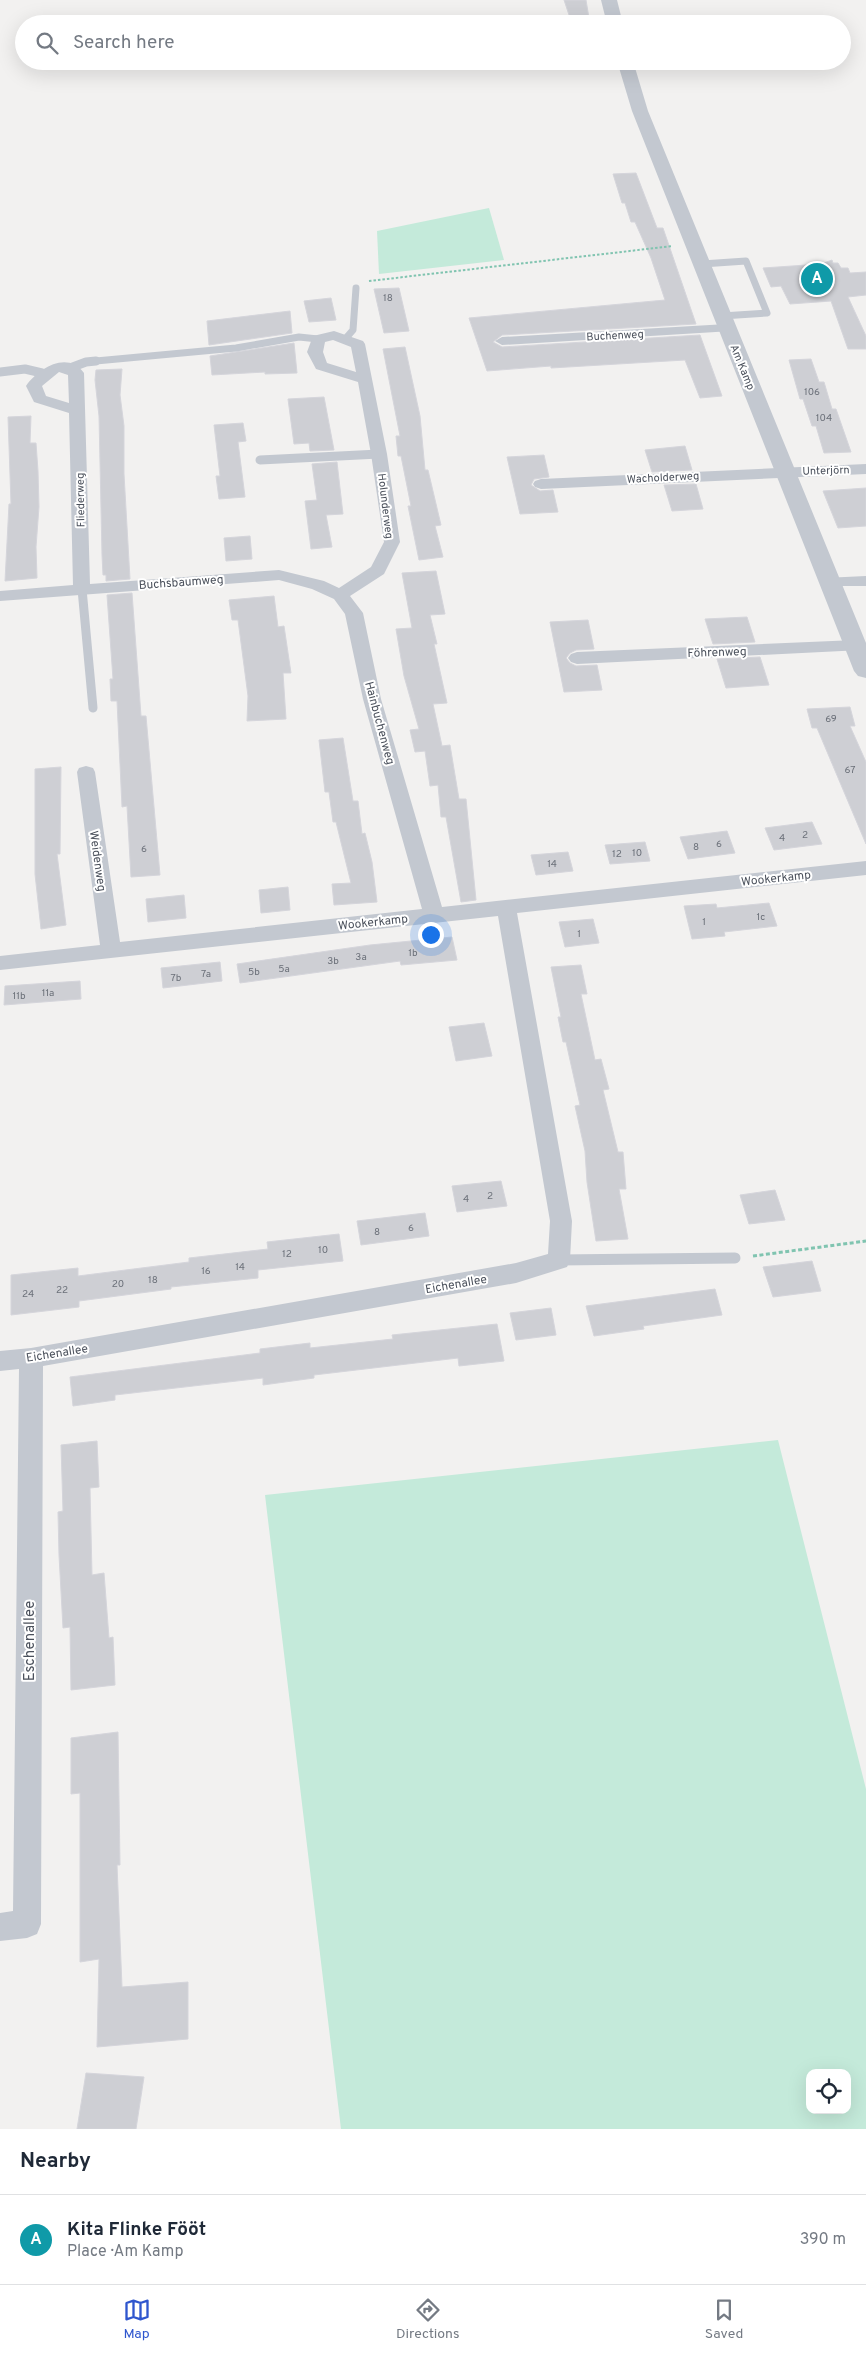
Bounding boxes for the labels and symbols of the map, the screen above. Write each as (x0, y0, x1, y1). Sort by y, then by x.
pin: A (801, 260, 833, 298)
house number: 18 (383, 292, 393, 305)
street label: Buchenweg (586, 328, 644, 344)
street label: Am Kamp (727, 342, 758, 392)
house number: 106 (804, 386, 820, 399)
house number: 104 (816, 412, 832, 425)
street label: Unterjörn (802, 463, 850, 479)
street label: Wacholderweg (627, 469, 700, 487)
street label: Fliederweg (74, 473, 88, 527)
street label: Holunderweg (374, 473, 396, 540)
street label: Buchsbaumweg (138, 572, 224, 594)
street label: Föhrenweg (687, 644, 747, 662)
street label: Hainbuchenweg (360, 680, 398, 767)
house number: 69 (825, 713, 837, 726)
house number: 67 (845, 764, 856, 777)
house number: 2 (802, 829, 808, 842)
street label: Weidenweg (85, 830, 109, 893)
house number: 4 (779, 832, 785, 845)
house number: 6 (716, 838, 722, 851)
house number: 8 (693, 841, 699, 854)
house number: 6 (141, 843, 147, 856)
house number: 10 (632, 847, 642, 860)
house number: 12 (612, 848, 622, 861)
house number: 14 (547, 858, 557, 871)
street label: Wookerkamp (740, 867, 812, 891)
street label: Wookerkamp (337, 911, 409, 935)
house number: 1c (757, 911, 765, 924)
house number: 1 (702, 916, 706, 929)
your location (418, 922, 444, 948)
house number: 1 (577, 928, 581, 941)
house number: 1b (408, 947, 418, 960)
house number: 3a (355, 951, 367, 964)
house number: 3b (327, 955, 339, 968)
house number: 5a (278, 963, 290, 976)
house number: 5b (248, 966, 260, 979)
house number: 7a (201, 968, 211, 981)
house number: 7b (171, 972, 182, 985)
house number: 11a (42, 987, 54, 1000)
house number: 11b (12, 990, 26, 1003)
house number: 2 (487, 1190, 493, 1203)
house number: 4 (463, 1193, 469, 1206)
house number: 6 (408, 1222, 414, 1235)
house number: 8 (374, 1226, 380, 1239)
house number: 10 (318, 1244, 328, 1257)
house number: 12 (282, 1248, 292, 1261)
house number: 14 (235, 1261, 245, 1274)
house number: 16 (201, 1265, 211, 1278)
street label: Eichenallee (424, 1272, 488, 1298)
house number: 18 (148, 1274, 158, 1287)
house number: 20 (112, 1278, 124, 1291)
house number: 22 (56, 1284, 68, 1297)
house number: 24 (22, 1288, 34, 1301)
street label: Eichenallee (25, 1341, 89, 1367)
street label: Eschenallee (21, 1601, 40, 1681)

